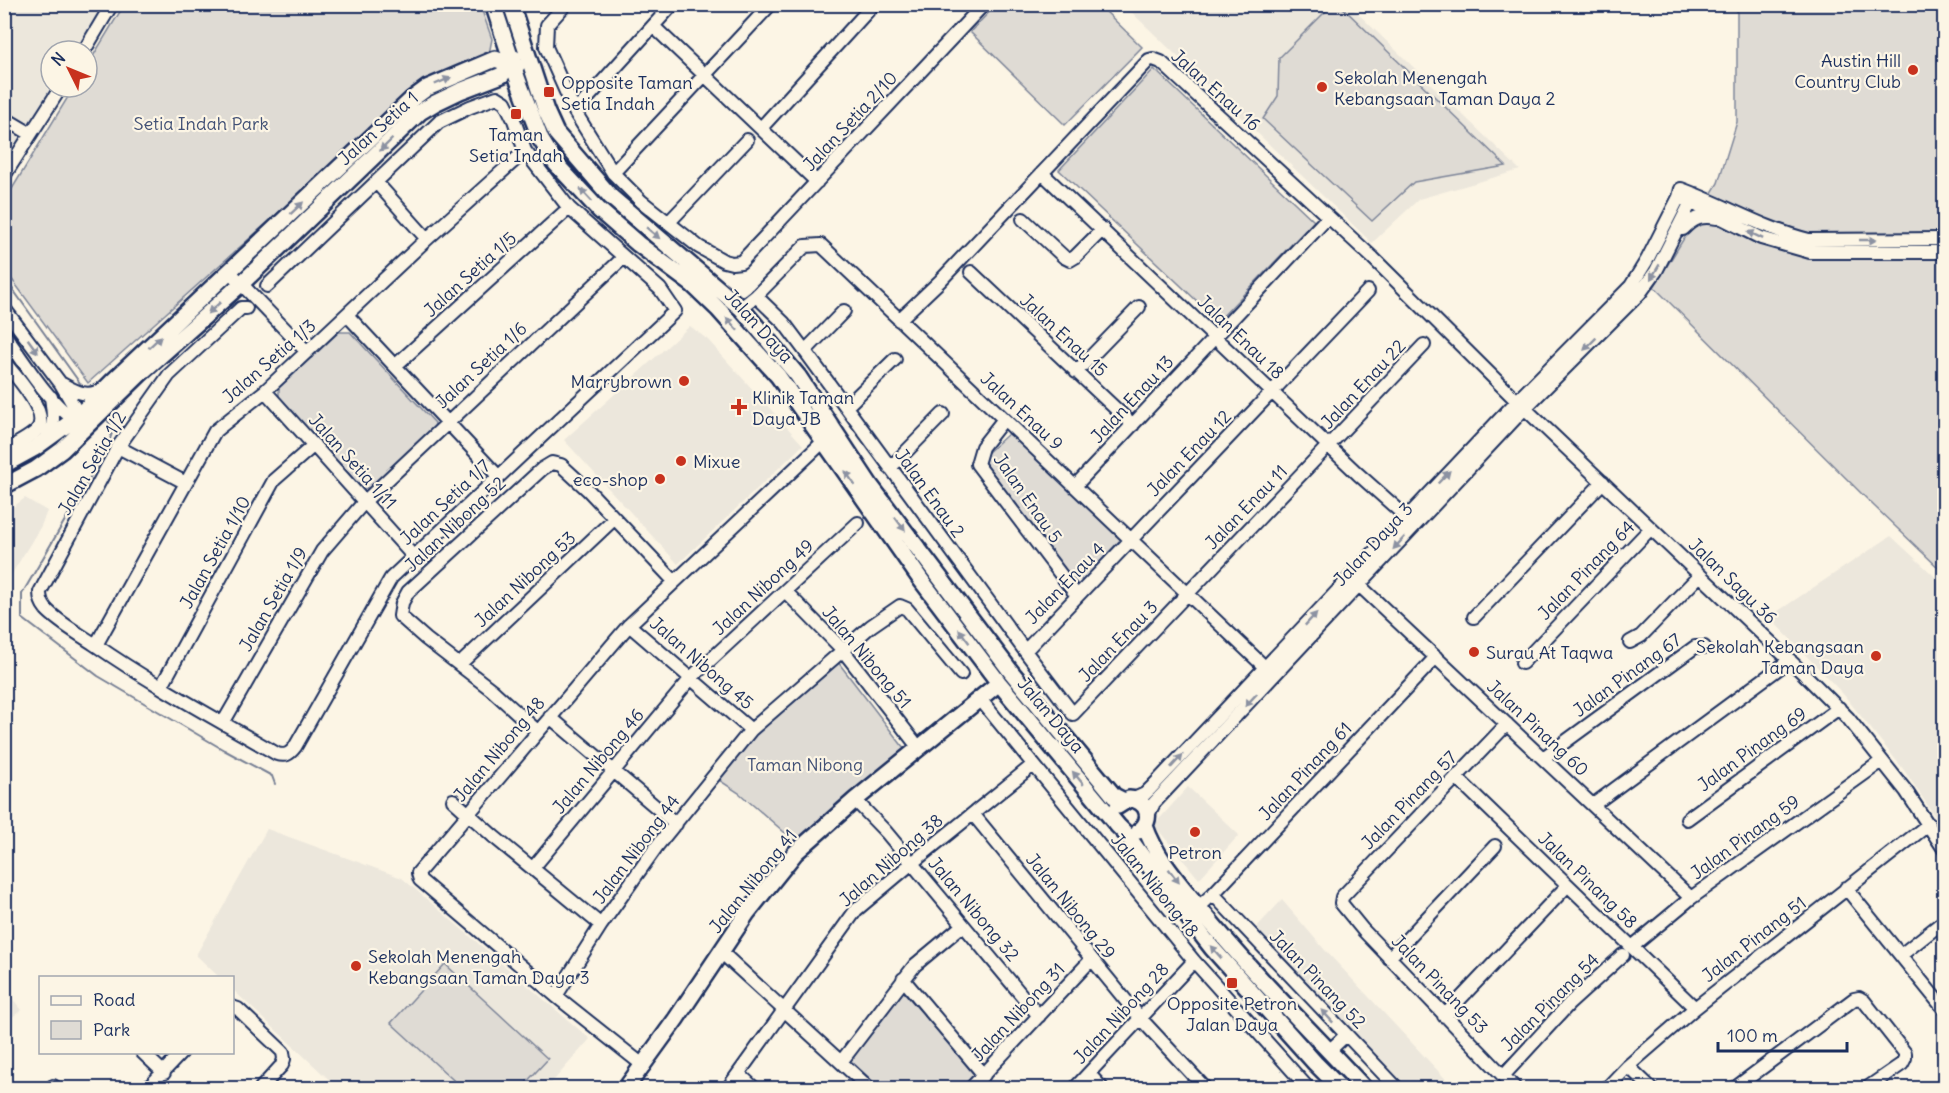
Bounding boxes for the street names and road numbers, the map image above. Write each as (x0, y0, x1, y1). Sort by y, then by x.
street label: Jalan Enau 16 (1167, 44, 1265, 136)
street label: Jalan Setia 2/10 (798, 66, 902, 176)
street label: Jalan Setia 1 (333, 86, 423, 170)
street label: Jalan Setia 1/5 (419, 226, 521, 322)
street label: Jalan Daya (720, 284, 798, 368)
street label: Jalan Enau 15 (1015, 288, 1113, 382)
street label: Jalan Enau 18 (1193, 290, 1289, 384)
street label: Jalan Setia 1/3 (217, 314, 321, 408)
street label: Jalan Setia 1/6 (430, 317, 532, 413)
street label: Jalan Enau 22 (1316, 334, 1410, 434)
street label: Jalan Enau 13 (1086, 350, 1178, 448)
street label: Jalan Enau 9 (976, 367, 1068, 455)
street label: Jalan Enau 12 (1142, 405, 1236, 501)
street label: Jalan Setia 1/2 (53, 407, 131, 519)
street label: Jalan Setia 1/11 (304, 408, 402, 514)
street label: Jalan Enau 2 (890, 444, 970, 542)
street label: Jalan Enau 5 (989, 449, 1067, 547)
street label: Jalan Setia 1/7 (395, 454, 495, 550)
street label: Jalan Enau 11 (1200, 460, 1292, 554)
street label: Jalan Nibong 52 (400, 471, 510, 577)
street label: Jalan Setia 1/10 (175, 492, 255, 612)
street label: Jalan Daya 3 (1328, 497, 1418, 591)
street label: Jalan Pinang 64 (1533, 515, 1639, 625)
street label: Jalan Nibong 53 (470, 526, 580, 632)
street label: Jalan Sagu 36 (1684, 533, 1782, 629)
street label: Jalan Nibong 49 (707, 534, 819, 640)
street label: Jalan Enau 4 (1020, 537, 1110, 629)
street label: Jalan Setia 1/9 (234, 543, 312, 655)
street label: Jalan Enau 3 (1073, 595, 1163, 687)
street label: Jalan Nibong 51 (817, 601, 917, 713)
street label: Jalan Nibong 45 (645, 612, 759, 714)
street label: Jalan Pinang 67 (1568, 628, 1686, 722)
street label: Jalan Daya (1013, 672, 1089, 758)
street label: Jalan Pinang 60 (1482, 675, 1594, 781)
street label: Jalan Nibong 48 (448, 692, 550, 806)
street label: Jalan Pinang 69 (1693, 702, 1811, 796)
street label: Jalan Nibong 46 (547, 704, 649, 818)
street label: Jalan Pinang 61 (1254, 717, 1356, 825)
street label: Jalan Pinang 57 (1356, 746, 1462, 854)
street label: Jalan Nibong 44 (588, 790, 684, 908)
street label: Jalan Pinang 59 (1686, 790, 1804, 884)
street label: Jalan Nibong 38 (834, 809, 948, 911)
street label: Jalan Nibong 41 (704, 824, 802, 938)
street label: Jalan Pinang 58 (1533, 827, 1643, 933)
street label: Jalan Nibong 18 (1106, 828, 1204, 942)
street label: Jalan Nibong 29 (1021, 848, 1121, 964)
street label: Jalan Nibong 32 (924, 852, 1025, 966)
street label: Jalan Pinang 51 (1697, 891, 1811, 987)
street label: Jalan Pinang 52 (1265, 925, 1371, 1033)
street label: Jalan Pinang 53 (1387, 930, 1493, 1038)
street label: Jalan Pinang 54 (1496, 948, 1604, 1056)
street label: Jalan Nibong 31 (966, 958, 1070, 1066)
street label: Jalan Nibong 28 (1068, 958, 1174, 1068)

